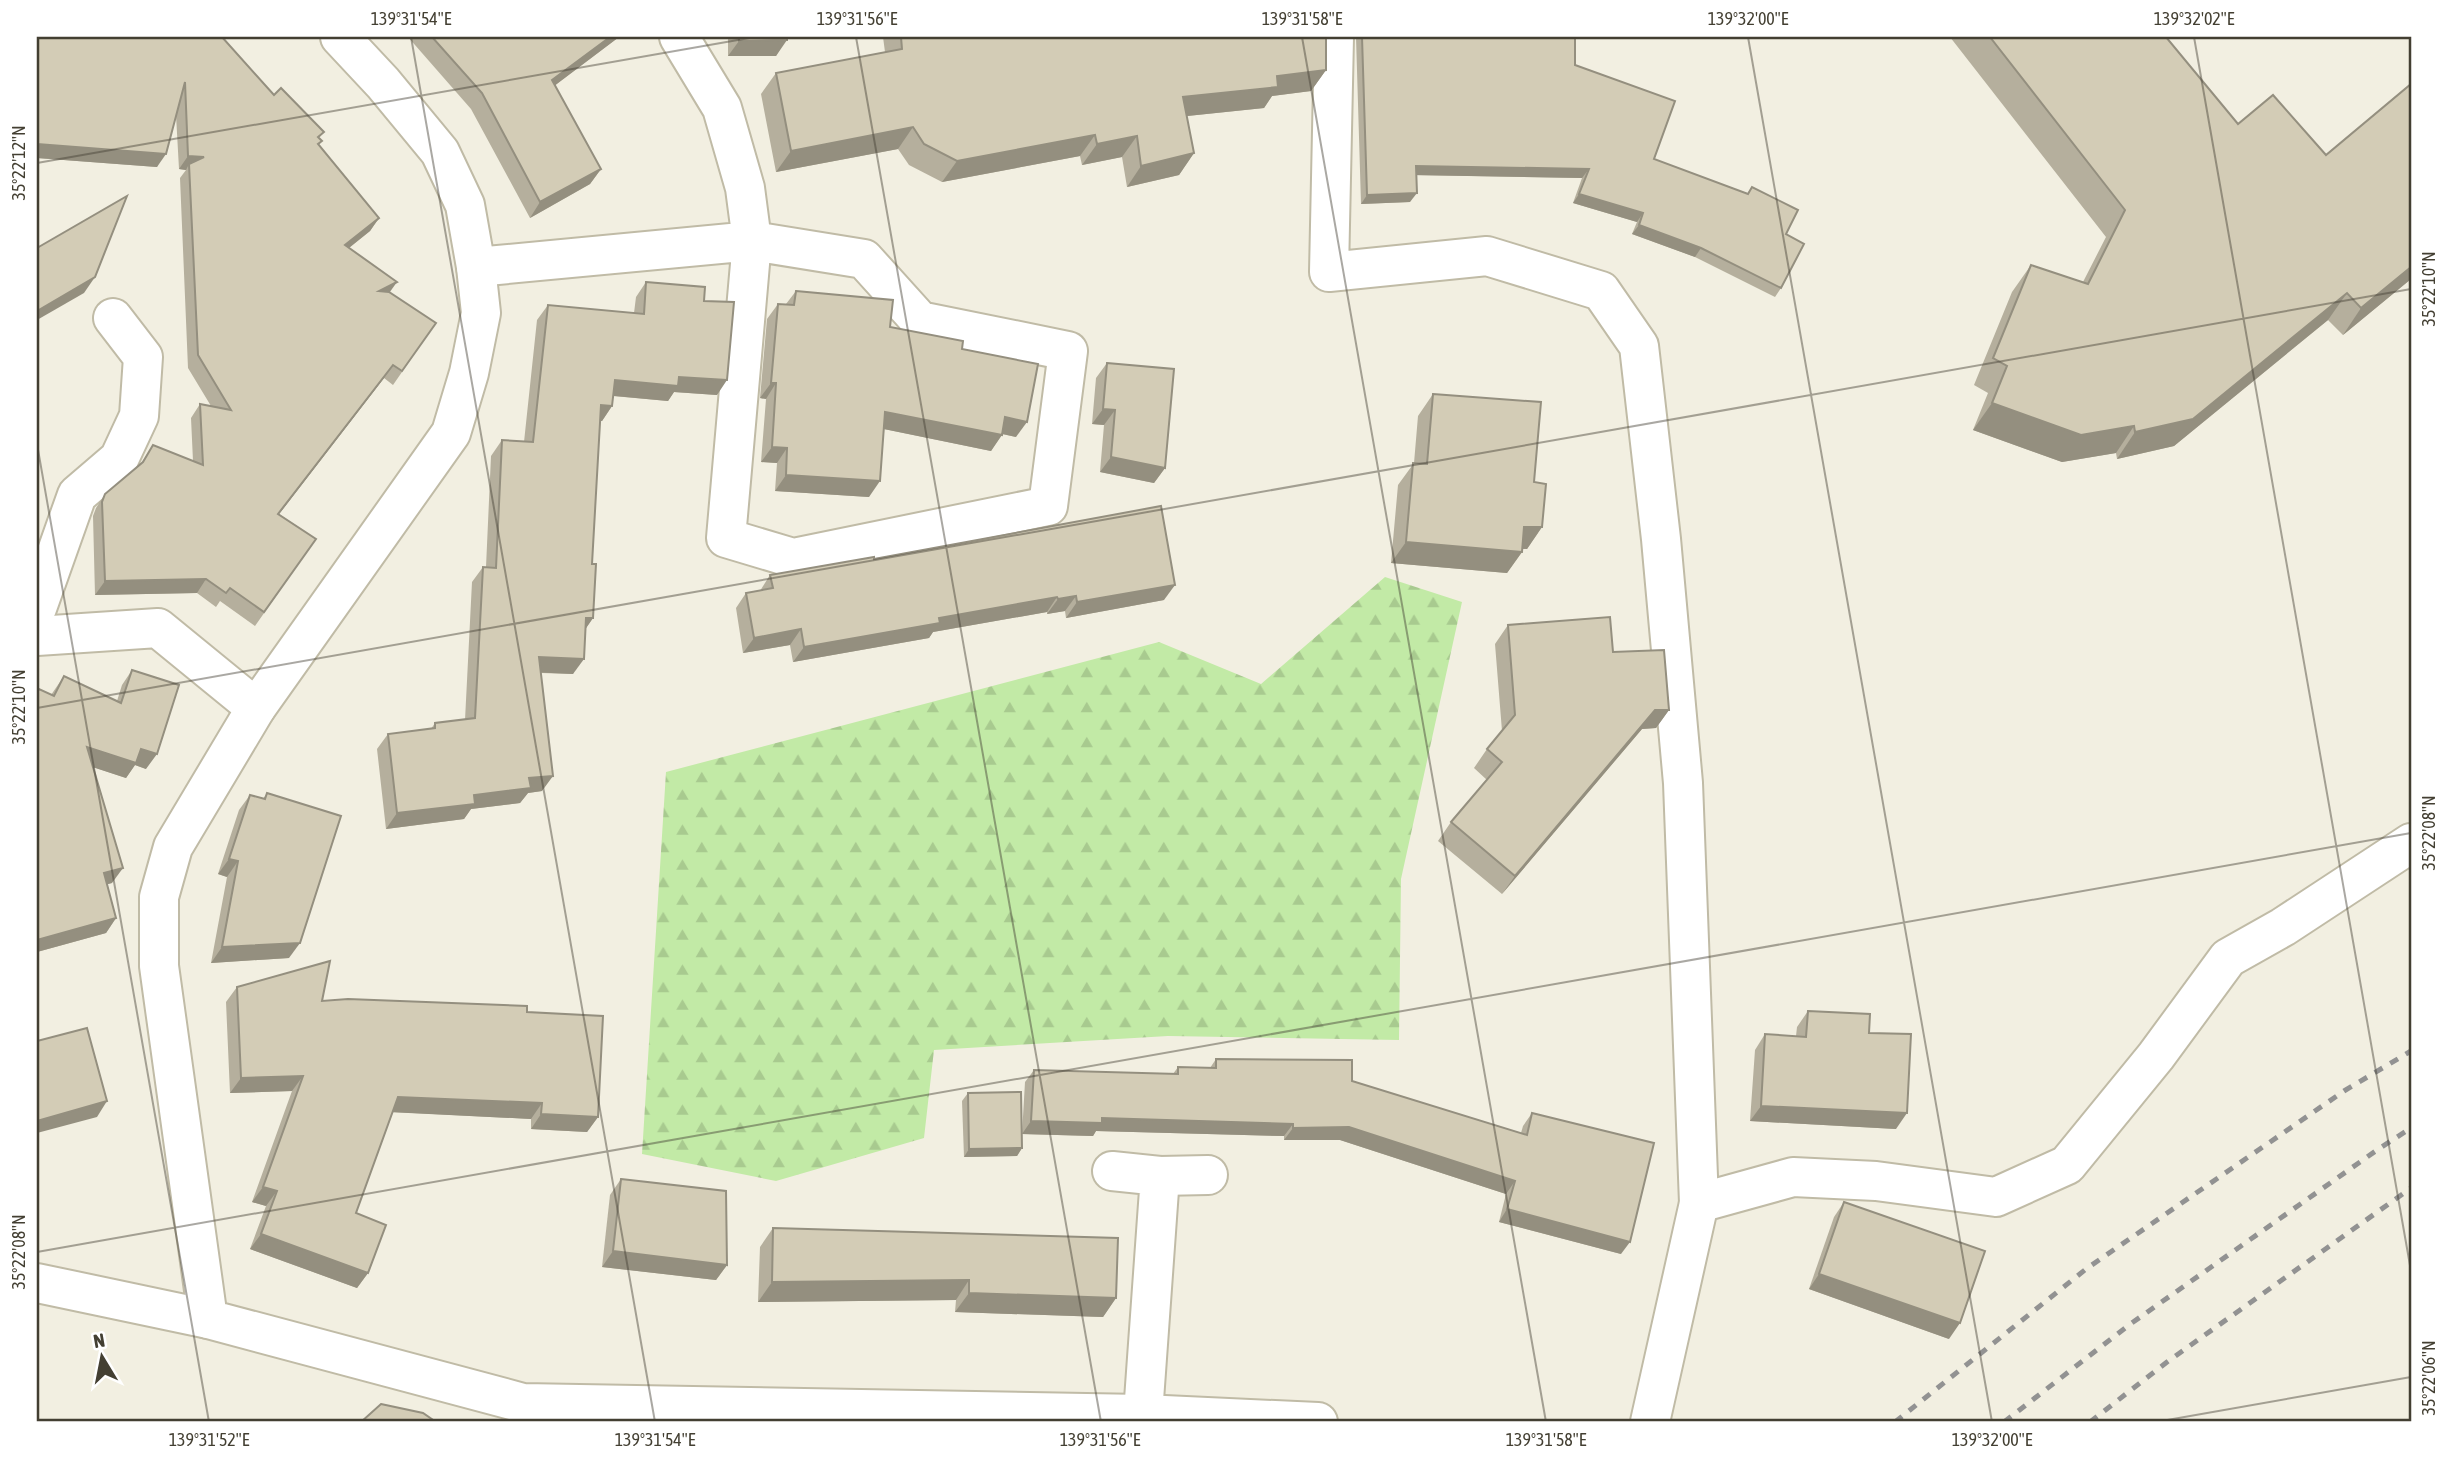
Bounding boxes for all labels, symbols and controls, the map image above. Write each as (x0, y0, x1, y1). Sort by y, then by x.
text: 139°31'54"E (371, 8, 452, 29)
text: 139°31'56"E (817, 8, 898, 29)
text: 139°31'58"E (1262, 8, 1343, 29)
text: 139°32'00"E (1708, 8, 1789, 29)
text: 139°32'02"E (2154, 8, 2235, 29)
text: 35°22'12"N (8, 125, 29, 201)
text: 35°22'10"N (2418, 251, 2439, 327)
text: 35°22'10"N (8, 669, 29, 745)
text: 35°22'08"N (2418, 795, 2439, 871)
text: 35°22'08"N (8, 1214, 29, 1290)
north arrow (66, 1322, 136, 1392)
text: N (92, 1328, 106, 1352)
text: 35°22'06"N (2418, 1340, 2439, 1416)
text: 139°31'52"E (169, 1429, 250, 1450)
text: 139°31'54"E (615, 1429, 696, 1450)
text: 139°31'56"E (1060, 1429, 1141, 1450)
text: 139°31'58"E (1506, 1429, 1587, 1450)
text: 139°32'00"E (1952, 1429, 2033, 1450)

